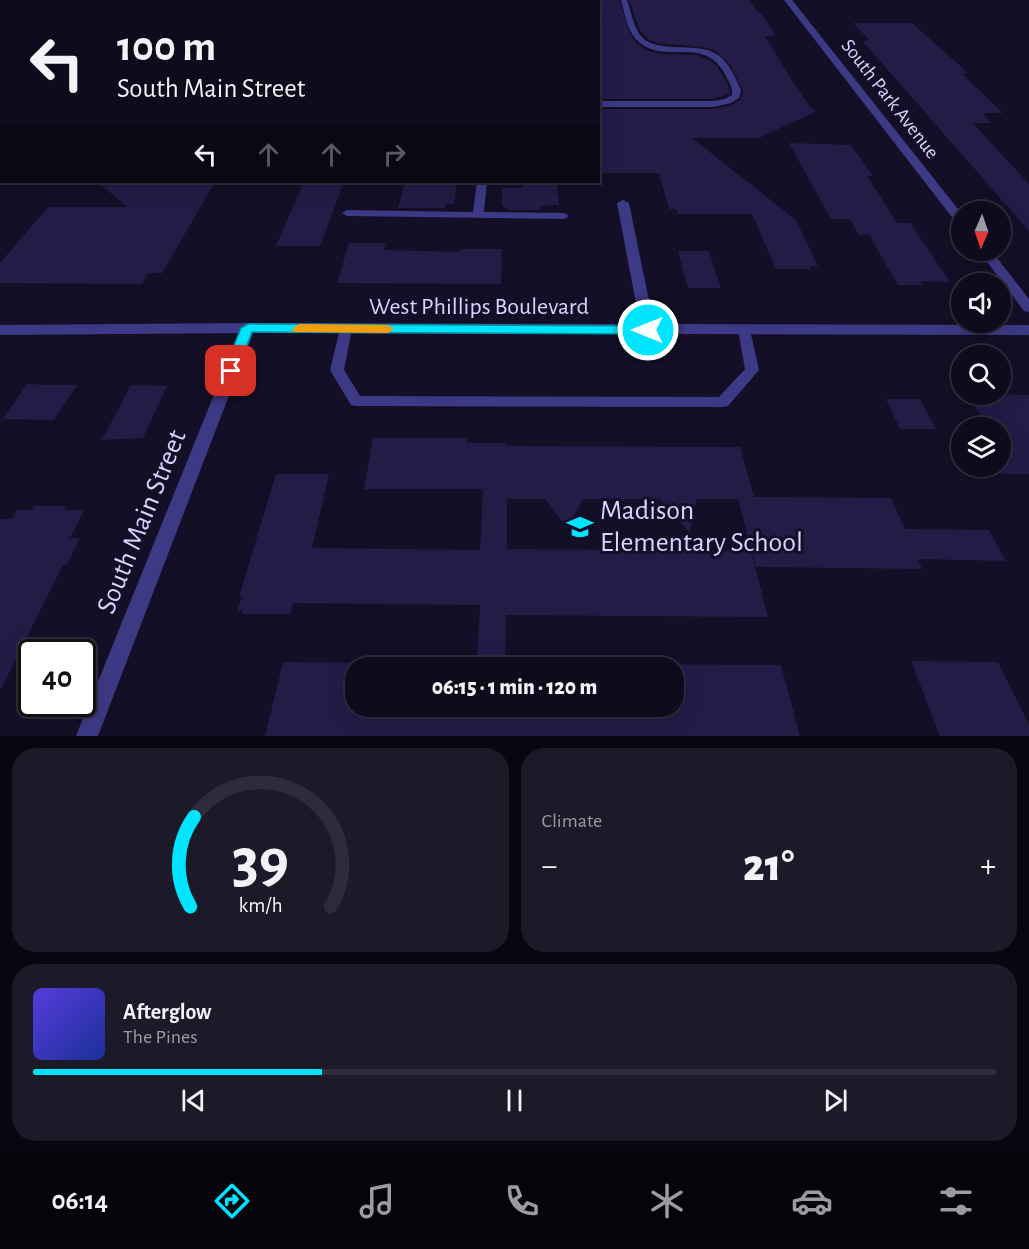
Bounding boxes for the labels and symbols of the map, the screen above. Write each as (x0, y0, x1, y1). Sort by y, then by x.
street label: South Park Avenue (837, 36, 943, 162)
north arrow (951, 201, 1011, 261)
street label: West Phillips Boulevard (369, 295, 589, 319)
position arrow (616, 298, 680, 362)
pin (205, 345, 256, 396)
street label: South Main Street (92, 426, 192, 618)
place label: Madison Elementary School (600, 497, 803, 557)
school or university icon: Madison Elementary School (565, 512, 595, 542)
speed limit sign: 40 (18, 639, 96, 717)

